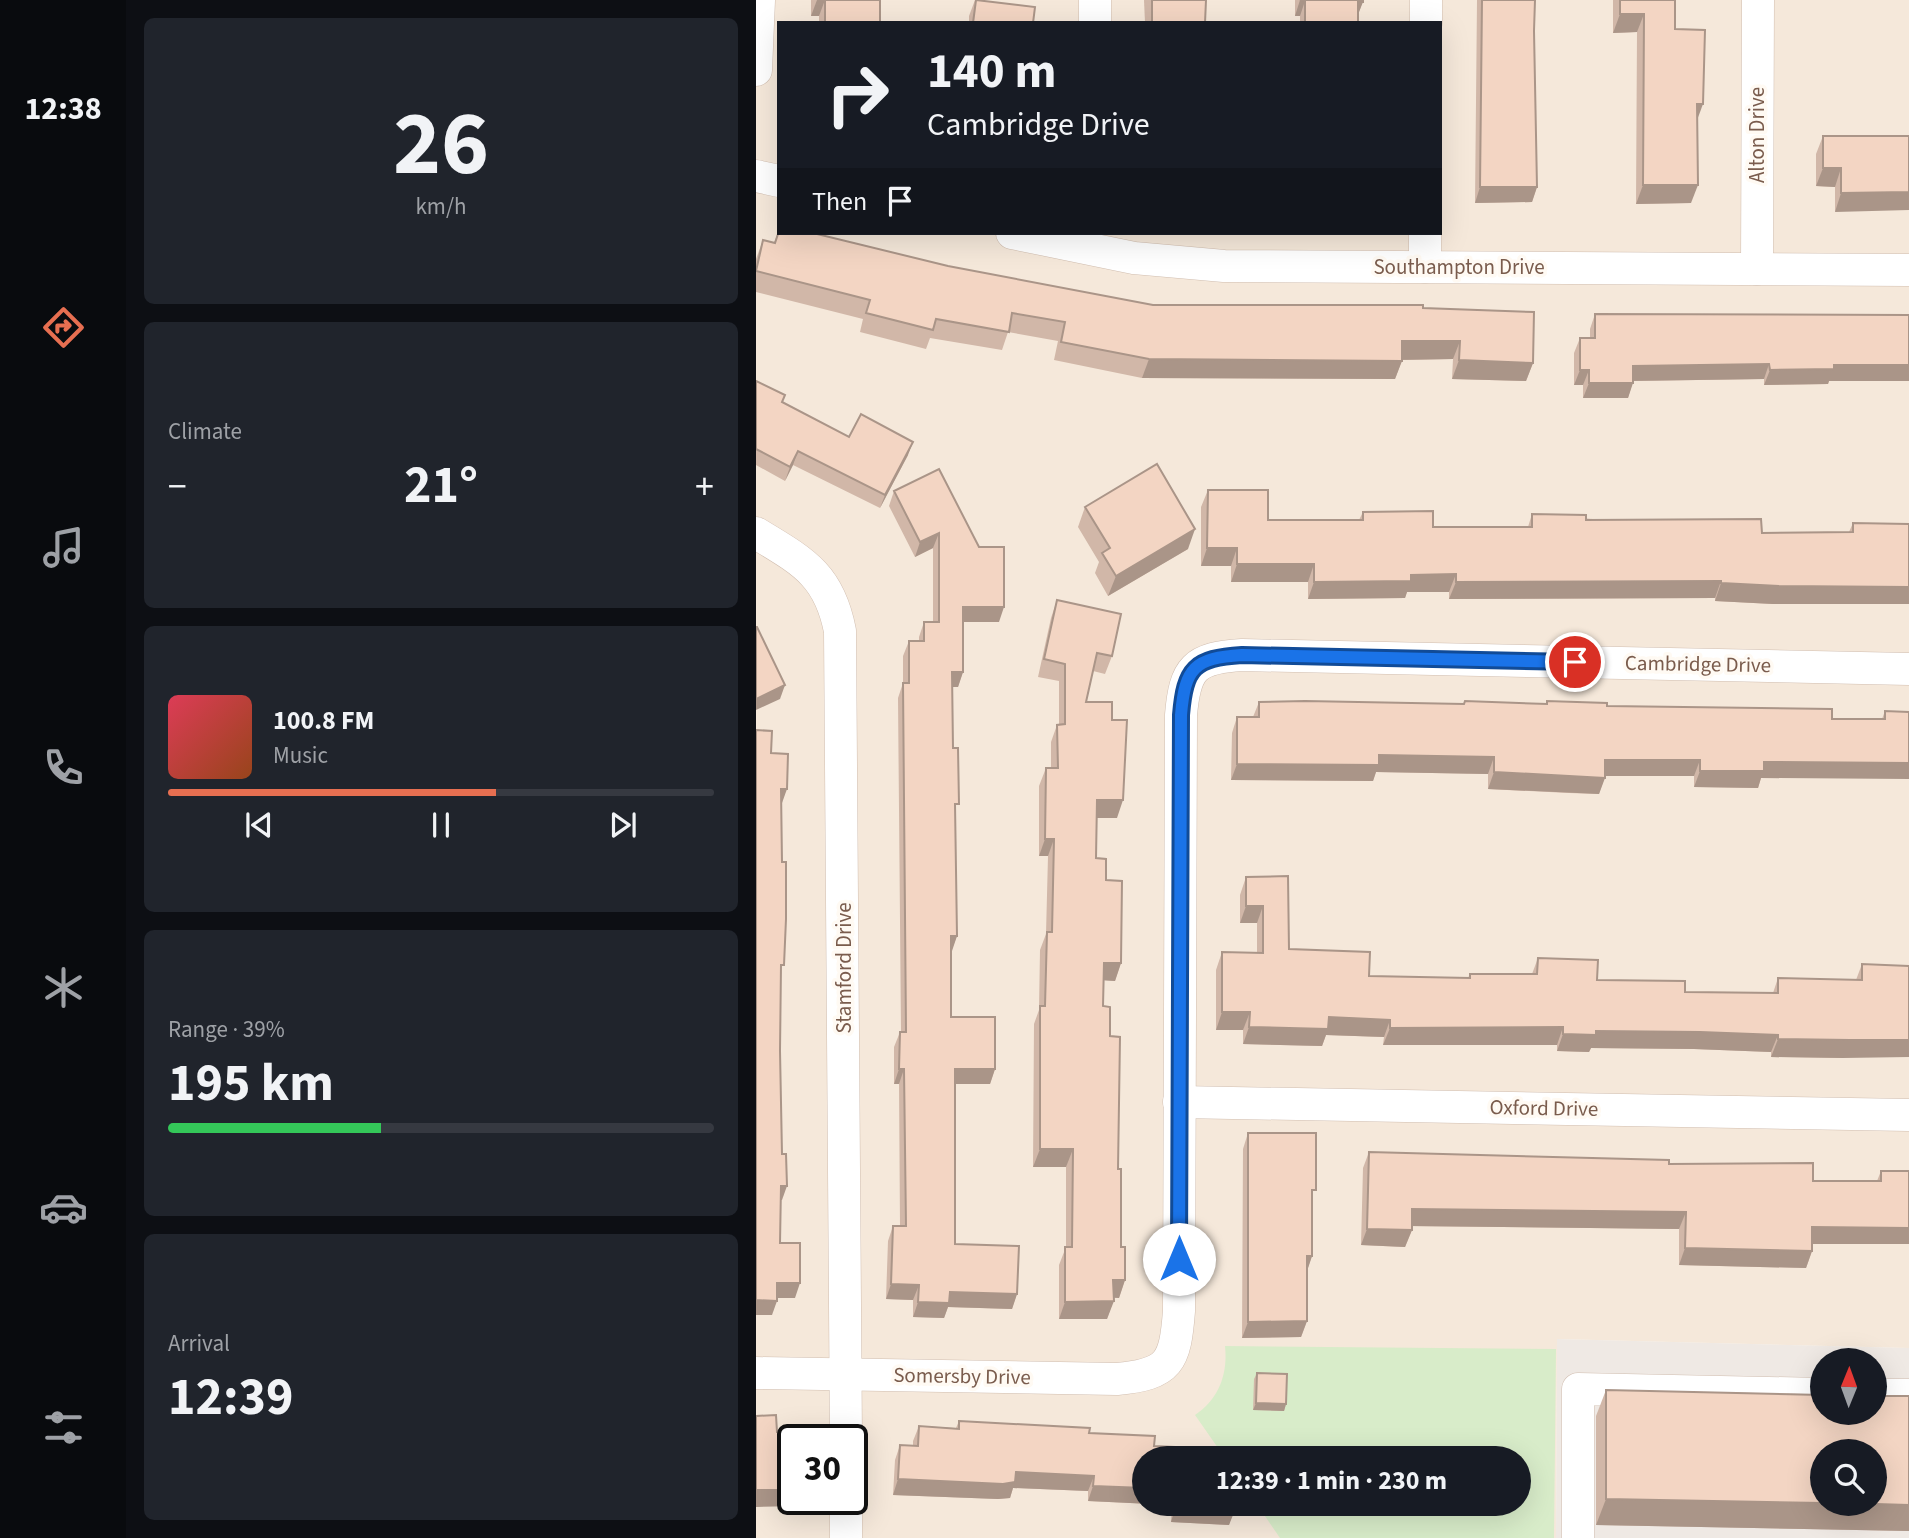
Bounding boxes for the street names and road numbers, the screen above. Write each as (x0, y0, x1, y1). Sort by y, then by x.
street label: Alton Drive (1742, 87, 1772, 183)
street label: Southampton Drive (1373, 252, 1545, 282)
street label: Cambridge Drive (1625, 648, 1771, 680)
street label: Stamford Drive (829, 902, 859, 1034)
street label: Oxford Drive (1489, 1092, 1599, 1124)
street label: Somersby Drive (893, 1360, 1031, 1392)

